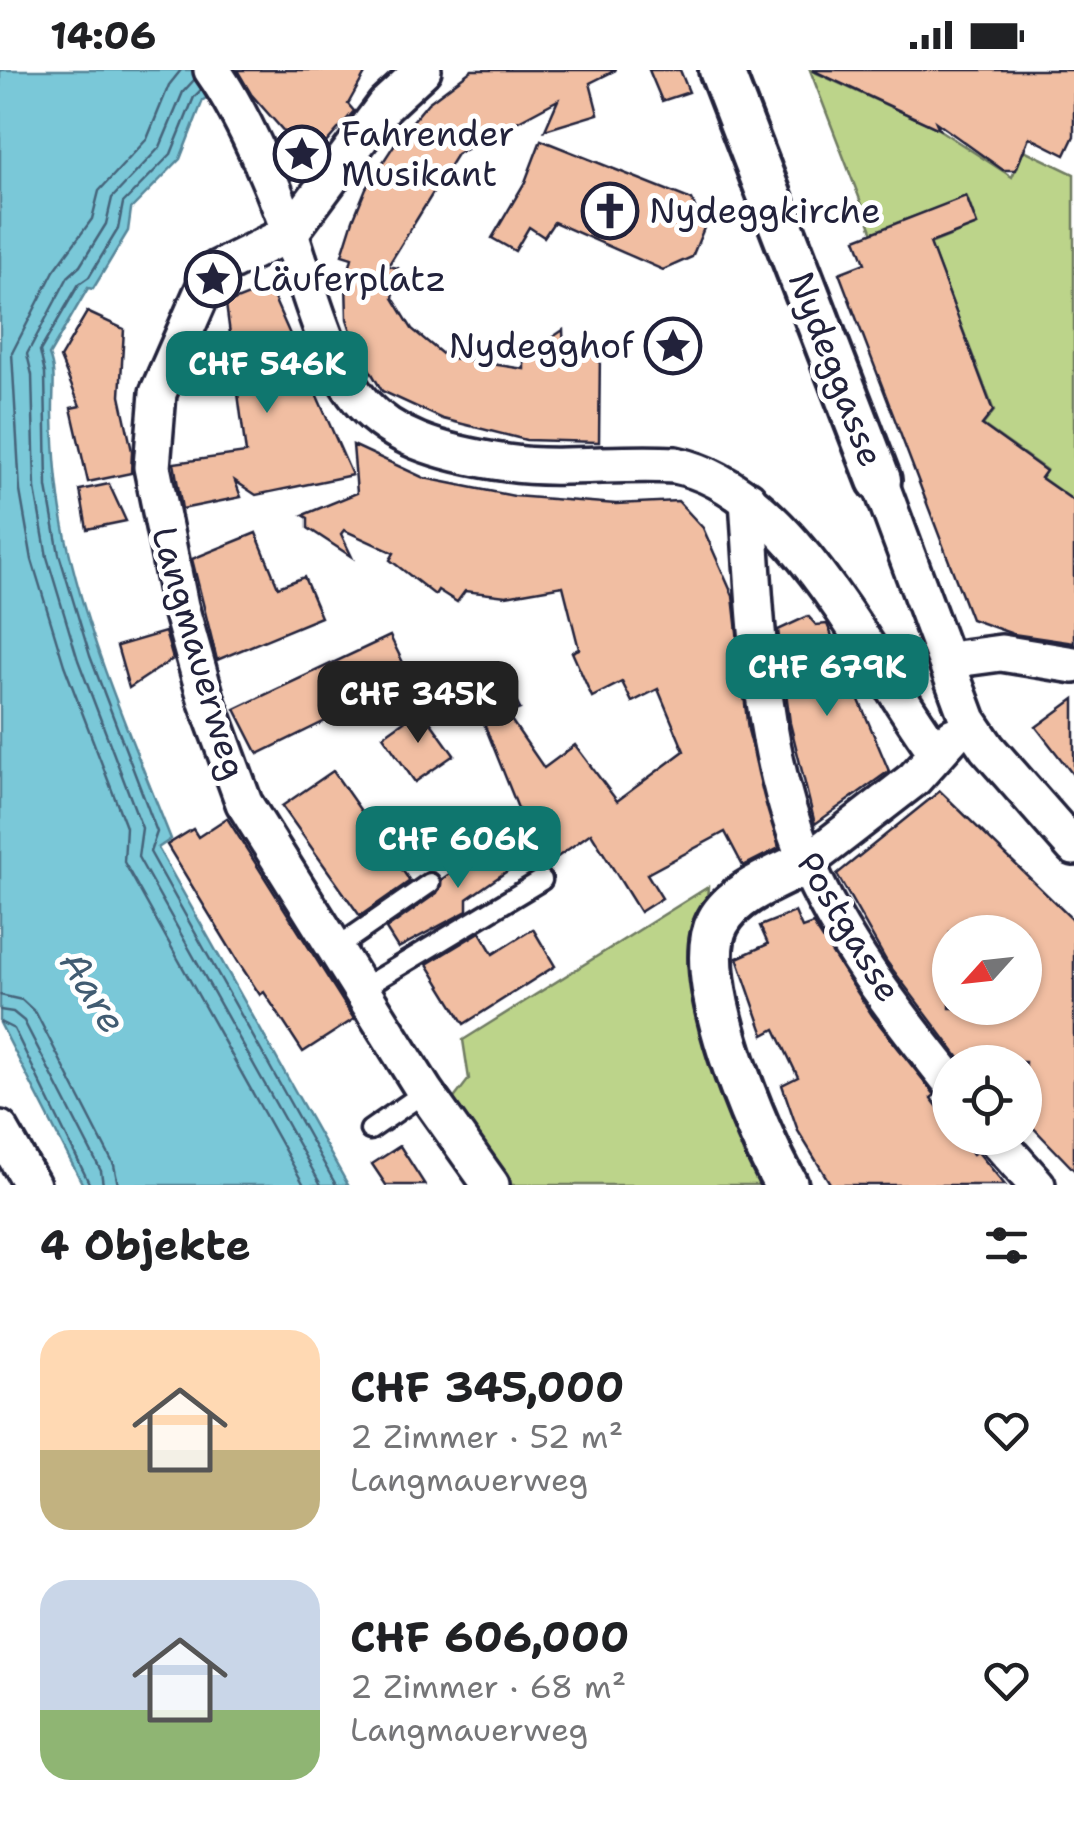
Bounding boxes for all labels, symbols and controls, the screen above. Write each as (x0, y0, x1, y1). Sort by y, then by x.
text: 14:06 (50, 10, 156, 61)
place label: Fahrender Musikant (341, 110, 515, 197)
place icon: Fahrender Musikant (272, 124, 332, 184)
church icon: Nydeggkirche (580, 181, 640, 241)
place label: Nydeggkirche (649, 187, 881, 234)
place icon: Läuferplatz (183, 249, 243, 309)
place label: Läuferplatz (252, 255, 446, 302)
street label: Nydeggasse (778, 265, 895, 473)
place icon: Nydegghof (643, 316, 703, 376)
place label: Nydegghof (448, 322, 635, 369)
pin: CHF 546K (164, 331, 370, 416)
text: CHF 546K (188, 342, 346, 385)
street label: Langmauerweg (141, 521, 258, 785)
pin: CHF 679K (724, 634, 930, 719)
text: CHF 679K (748, 645, 906, 688)
pin: CHF 345K (315, 661, 521, 746)
text: CHF 345K (339, 672, 497, 715)
pin: CHF 606K (355, 806, 561, 891)
text: CHF 606K (378, 817, 538, 860)
street label: Postgasse (786, 843, 913, 1010)
north arrow (932, 915, 1042, 1025)
map controls (932, 915, 1042, 1155)
water label: Aare (48, 941, 139, 1043)
button: locate (932, 1045, 1042, 1155)
text: 4 Objekte (40, 1217, 251, 1273)
icon: filters (979, 1218, 1034, 1273)
text: CHF 345,000 (350, 1359, 624, 1415)
icon: home (120, 1370, 240, 1490)
icon: heart (979, 1403, 1034, 1458)
text: 2 Zimmer · 52 m² (350, 1415, 623, 1458)
text: Langmauerweg (350, 1458, 588, 1501)
text: CHF 606,000 (350, 1609, 629, 1665)
icon: home (120, 1620, 240, 1740)
icon: heart (979, 1653, 1034, 1708)
text: 2 Zimmer · 68 m² (350, 1665, 626, 1708)
text: Langmauerweg (350, 1708, 588, 1751)

